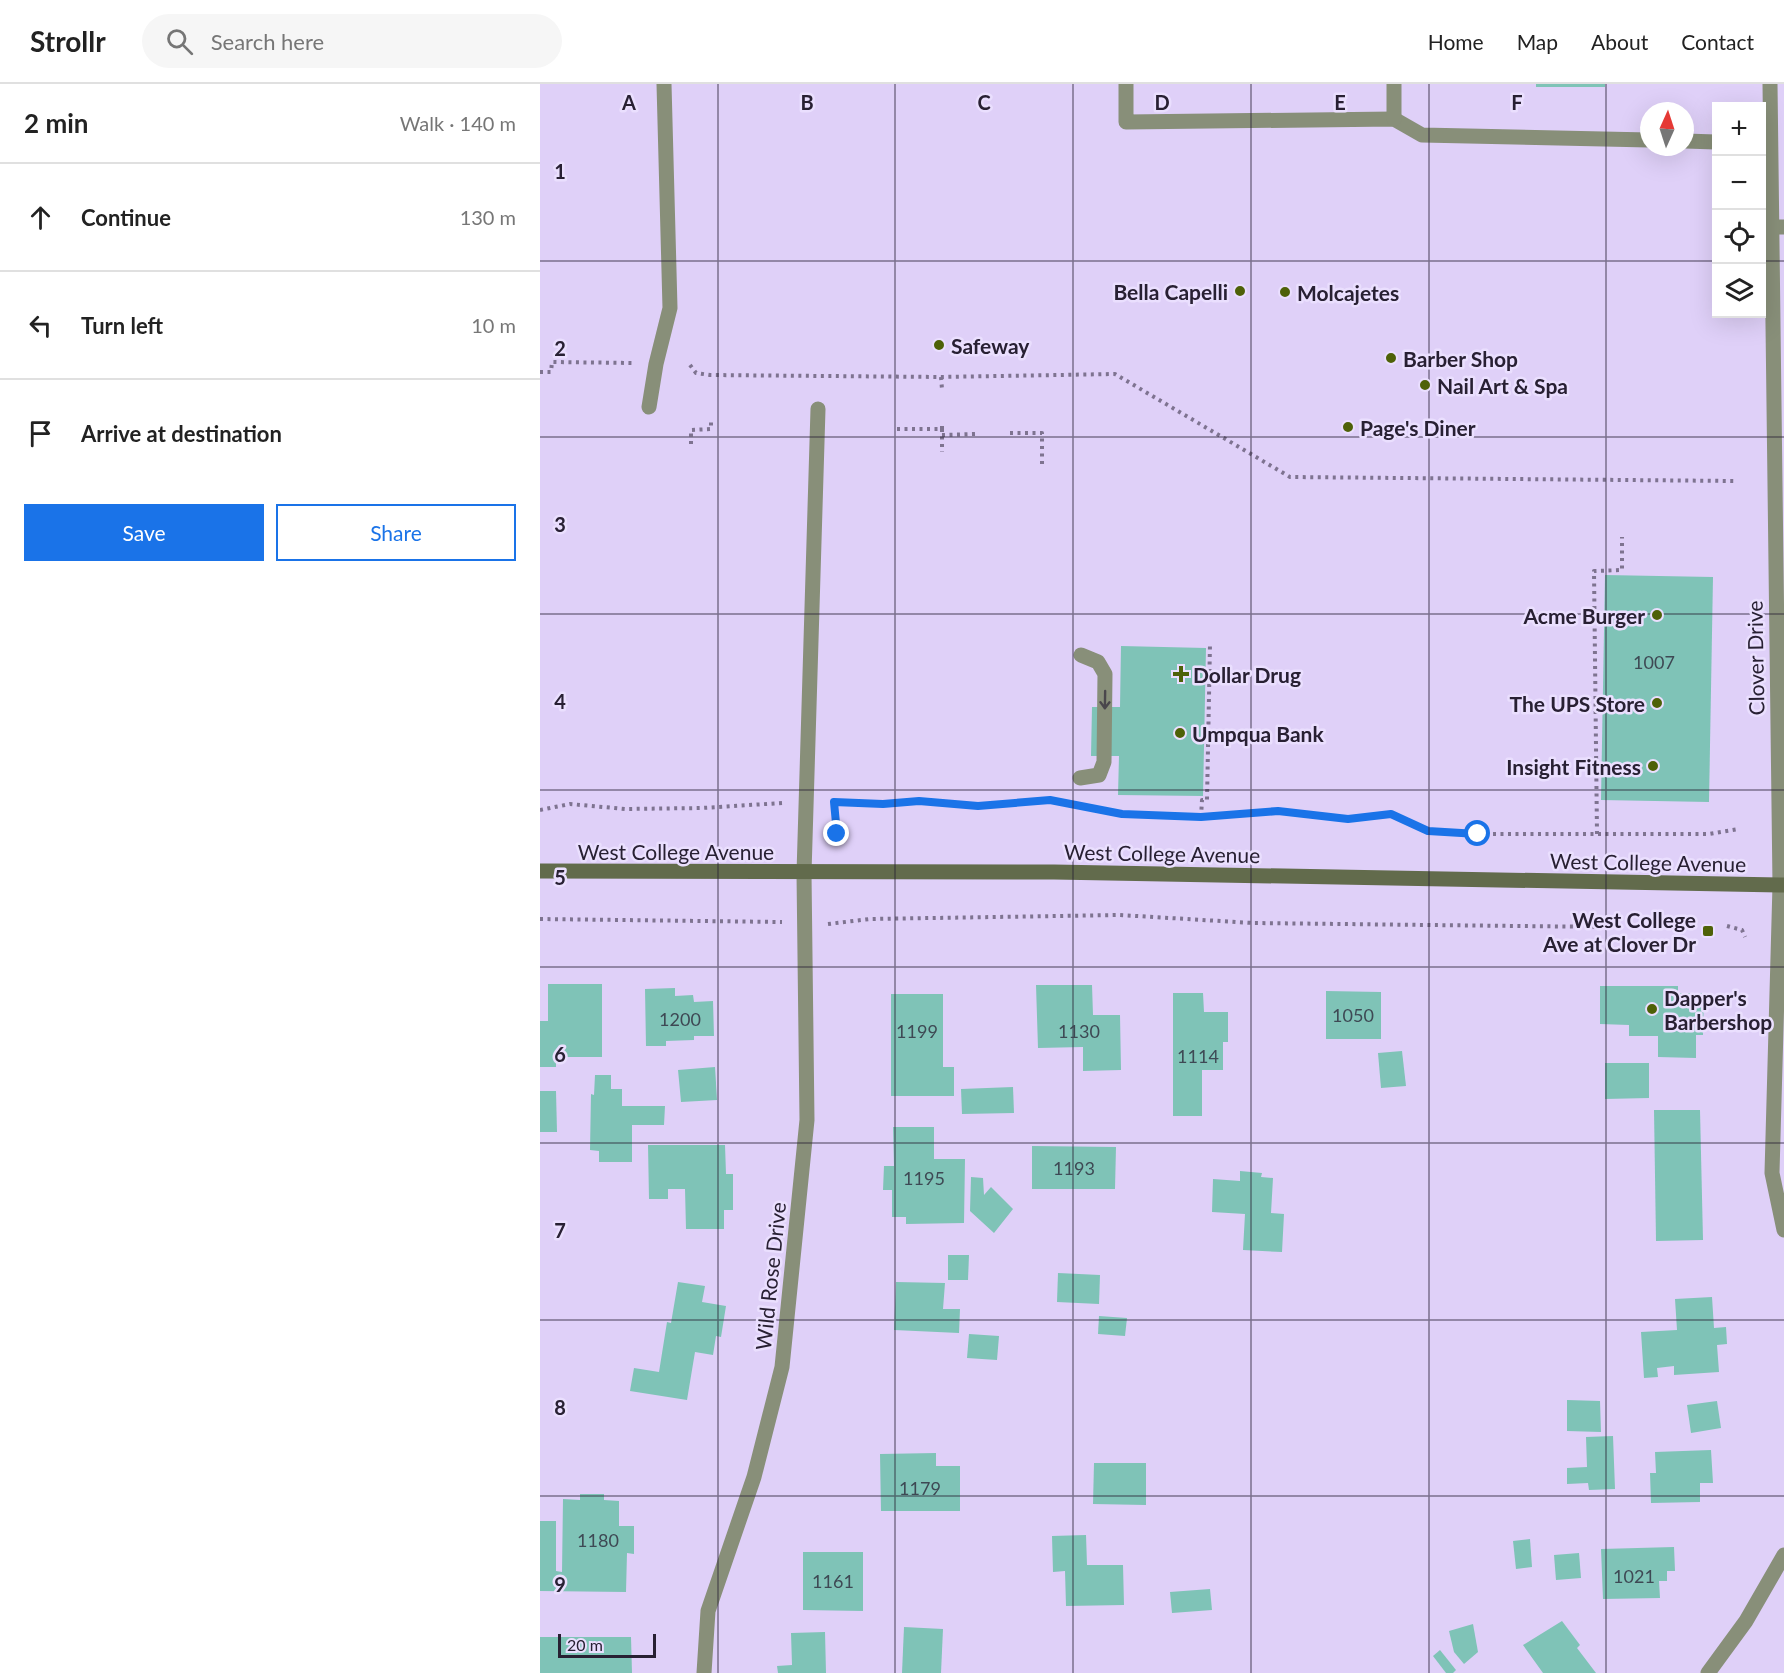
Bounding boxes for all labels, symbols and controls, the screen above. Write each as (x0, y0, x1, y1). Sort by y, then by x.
search box (142, 14, 562, 68)
text: Strollr (30, 24, 106, 58)
icon: search (163, 25, 196, 58)
text: Search here (211, 28, 324, 55)
text: Home (1428, 29, 1484, 54)
text: Map (1517, 29, 1558, 54)
text: About (1591, 29, 1648, 54)
text: Contact (1681, 29, 1754, 54)
text: A (621, 90, 636, 114)
text: B (800, 90, 814, 114)
text: C (977, 90, 991, 114)
text: D (1154, 90, 1170, 114)
text: E (1334, 90, 1346, 114)
text: F (1511, 90, 1523, 114)
north arrow (1640, 102, 1694, 156)
map controls (1712, 102, 1766, 318)
button: + (1712, 102, 1766, 156)
text: 2 min (24, 107, 88, 139)
text: Walk · 140 m (400, 111, 516, 135)
button: − (1712, 156, 1766, 210)
text: 1 (554, 159, 566, 183)
icon: ahead (24, 201, 57, 234)
text: Continue (81, 204, 171, 231)
text: 130 m (460, 205, 516, 229)
button: locate (1712, 210, 1766, 264)
button: layers (1712, 264, 1766, 318)
place label: Bella Capelli (1113, 279, 1228, 304)
place label: Molcajetes (1297, 280, 1399, 305)
marker: Bella Capelli (1233, 284, 1247, 298)
marker: Molcajetes (1278, 285, 1292, 299)
icon: left (24, 309, 57, 342)
text: Turn left (81, 312, 163, 339)
text: 10 m (471, 313, 516, 337)
place label: Safeway (951, 333, 1030, 358)
text: 2 (554, 336, 566, 360)
marker: Safeway (932, 338, 946, 352)
place label: Barber Shop (1403, 346, 1518, 371)
marker: Barber Shop (1384, 351, 1398, 365)
place label: Nail Art & Spa (1437, 373, 1568, 398)
marker: Nail Art & Spa (1418, 378, 1432, 392)
place label: Page's Diner (1360, 415, 1476, 440)
icon: arrive (24, 417, 57, 450)
text: Arrive at destination (81, 420, 282, 447)
marker: Page's Diner (1341, 420, 1355, 434)
button: Save (24, 504, 264, 561)
button: Share (276, 504, 516, 561)
text: 3 (554, 512, 566, 536)
street label: Clover Drive (1741, 600, 1769, 716)
place label: Acme Burger (1523, 603, 1645, 628)
marker: Acme Burger (1650, 608, 1664, 622)
house number: 1007 (1633, 651, 1675, 673)
place label: Dollar Drug (1193, 662, 1301, 687)
marker: Dollar Drug (1174, 667, 1188, 681)
text: 4 (554, 689, 566, 713)
one-way arrow (1099, 689, 1111, 709)
place label: The UPS Store (1510, 691, 1645, 716)
marker: The UPS Store (1650, 696, 1664, 710)
place label: Umpqua Bank (1192, 721, 1324, 746)
marker: Umpqua Bank (1173, 726, 1187, 740)
place label: Insight Fitness (1506, 754, 1641, 779)
marker: Insight Fitness (1646, 759, 1660, 773)
route end (823, 820, 849, 846)
route start (1464, 820, 1490, 846)
street label: West College Avenue (578, 839, 774, 864)
street label: West College Avenue (1064, 839, 1260, 867)
street label: West College Avenue (1550, 848, 1746, 876)
text: 5 (554, 865, 566, 889)
place label: West College Ave at Clover Dr (1542, 907, 1696, 956)
marker: West College Ave at Clover Dr (1701, 924, 1715, 938)
place label: Dapper's Barbershop (1664, 985, 1772, 1034)
marker: Dapper's Barbershop (1645, 1002, 1659, 1016)
house number: 1050 (1332, 1004, 1374, 1026)
house number: 1200 (659, 1008, 701, 1030)
house number: 1199 (896, 1020, 938, 1042)
house number: 1130 (1058, 1020, 1100, 1042)
text: 6 (554, 1042, 566, 1066)
house number: 1114 (1177, 1045, 1219, 1067)
house number: 1193 (1053, 1157, 1095, 1179)
house number: 1195 (903, 1167, 945, 1189)
street label: Wild Rose Drive (750, 1201, 790, 1351)
text: 7 (554, 1218, 566, 1242)
text: 8 (554, 1395, 566, 1419)
house number: 1179 (899, 1477, 941, 1499)
house number: 1180 (577, 1529, 619, 1551)
house number: 1021 (1613, 1565, 1655, 1587)
house number: 1161 (812, 1570, 854, 1592)
text: 9 (554, 1572, 566, 1596)
scale bar (558, 1631, 656, 1658)
text: 20 m (567, 1635, 603, 1654)

